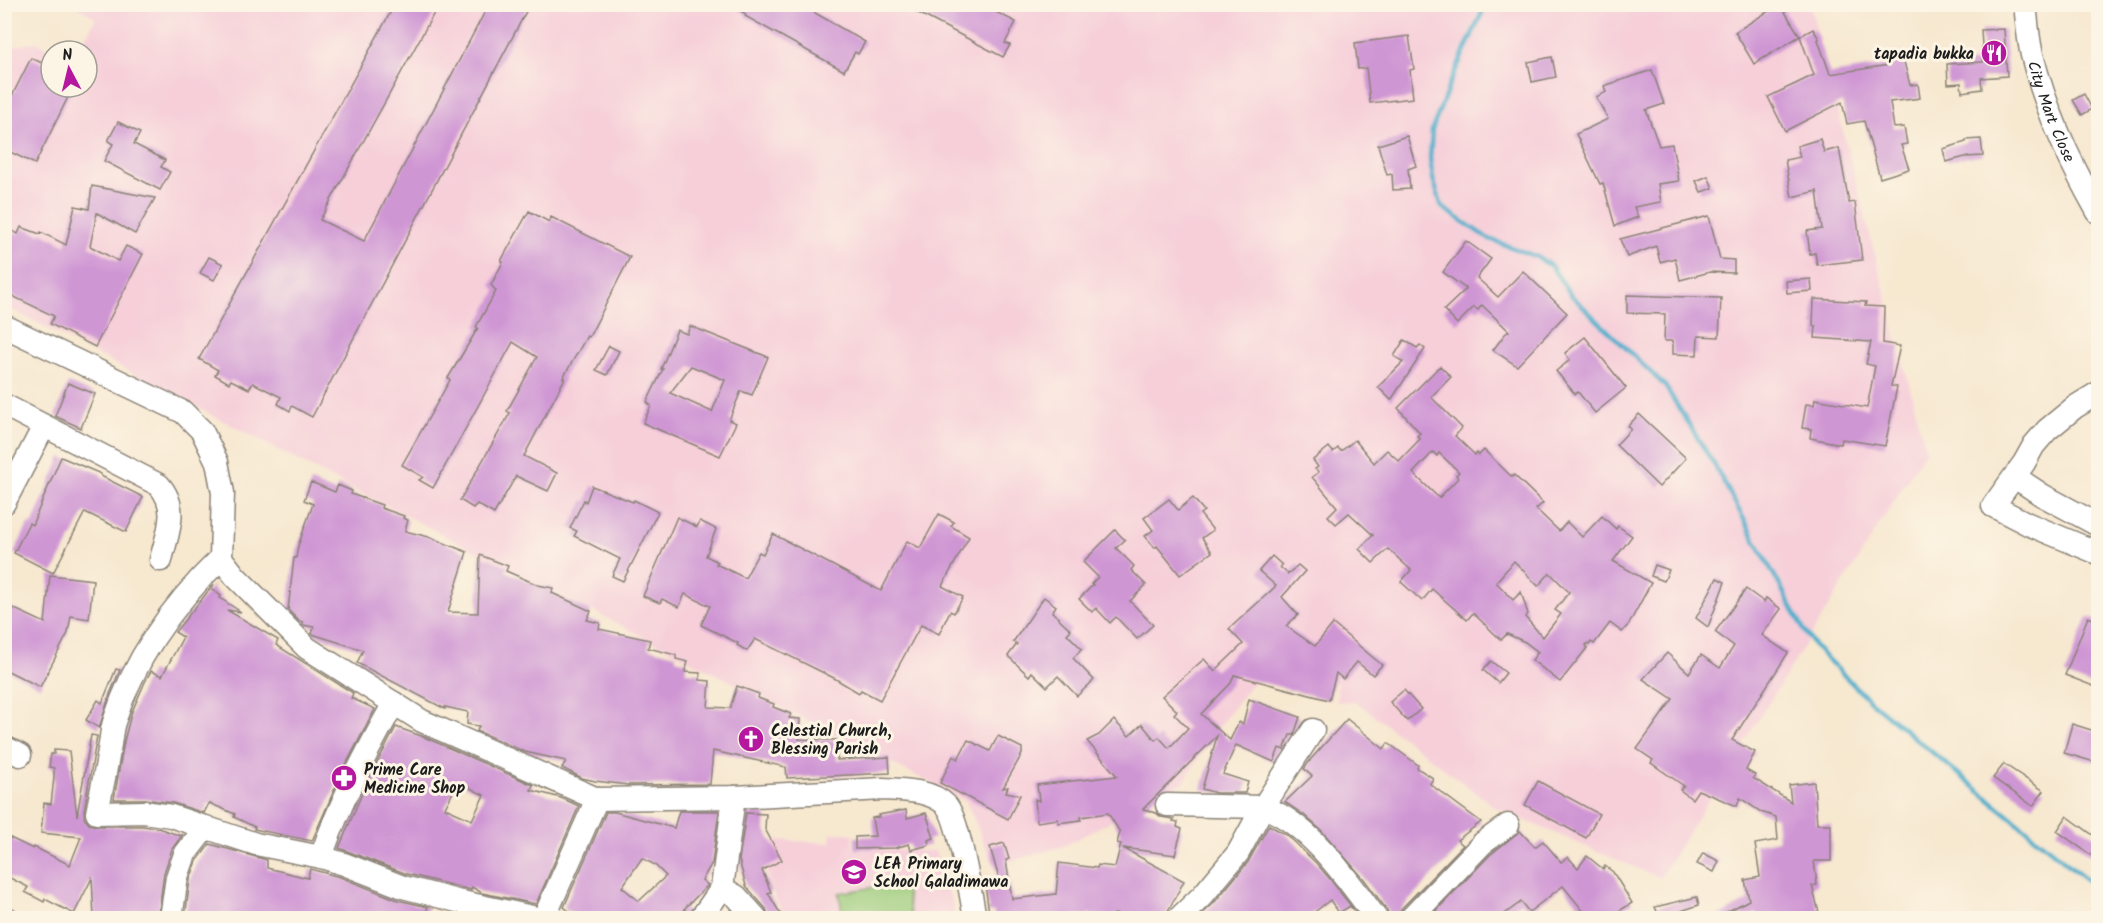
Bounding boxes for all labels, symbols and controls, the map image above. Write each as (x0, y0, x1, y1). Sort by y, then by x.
restaurant icon: tapadia bukka (1979, 38, 2009, 68)
north arrow (39, 39, 99, 99)
place label: tapadia bukka (1874, 42, 1974, 67)
text: N (61, 43, 74, 69)
street label: City Mart Close (2020, 58, 2081, 167)
place label: Celestial Church, Blessing Parish (771, 719, 892, 762)
church icon: Celestial Church, Blessing Parish (736, 724, 766, 754)
place label: Prime Care Medicine Shop (364, 758, 466, 801)
pharmacy icon: Prime Care Medicine Shop (329, 763, 359, 793)
place label: LEA Primary School Galadimawa (874, 852, 1008, 895)
school or university icon: LEA Primary School Galadimawa (839, 857, 869, 887)

